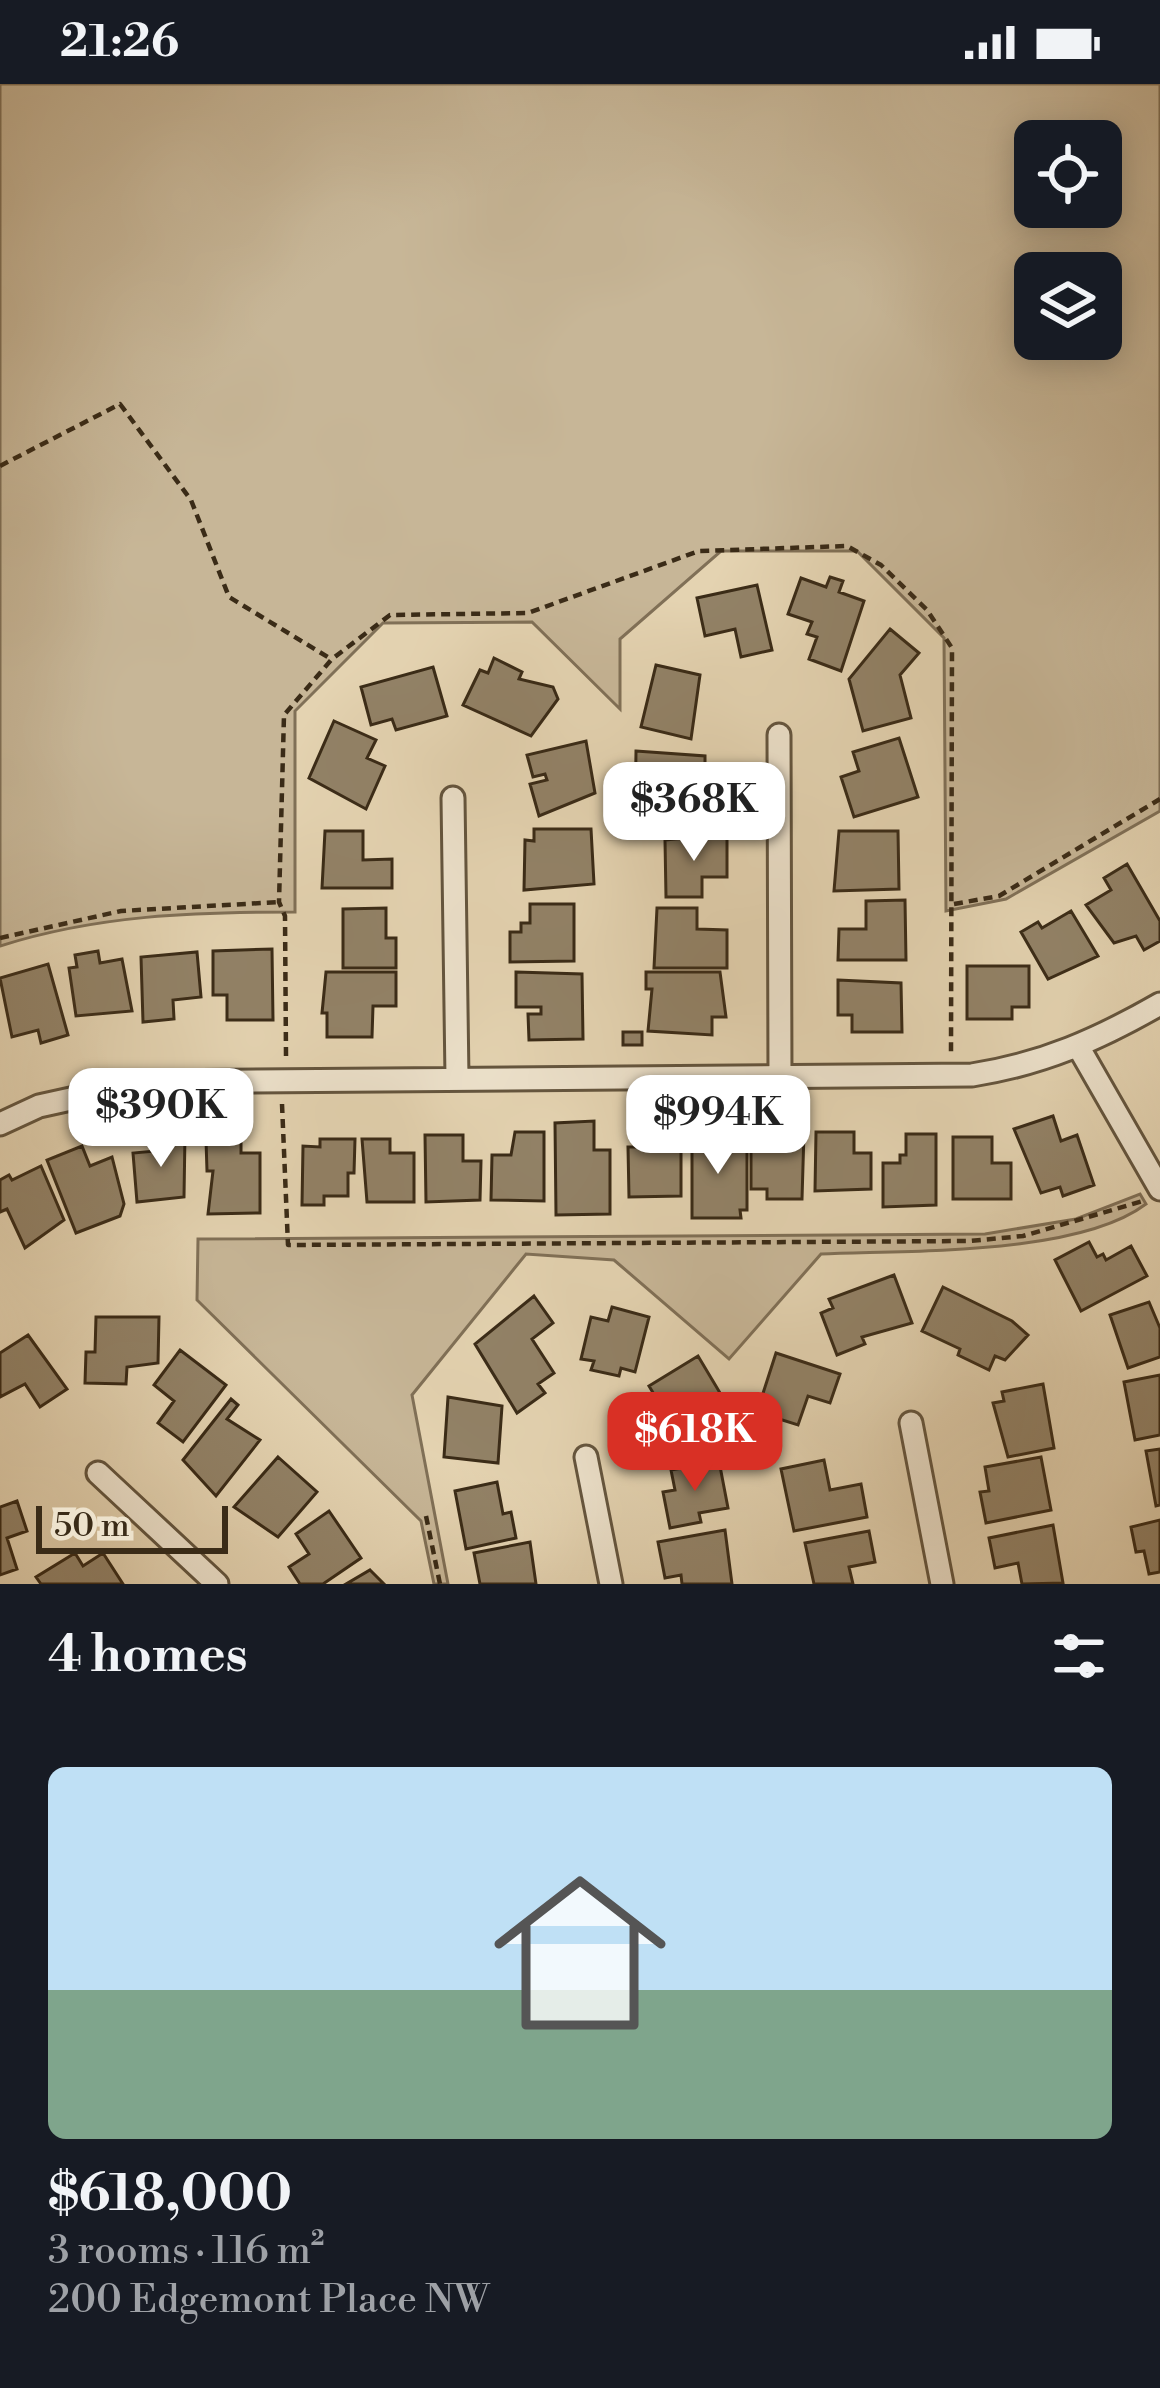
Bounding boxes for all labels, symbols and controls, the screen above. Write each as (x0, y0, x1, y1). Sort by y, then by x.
text: 21:26 (60, 14, 179, 71)
map controls (1014, 120, 1122, 360)
button: locate (1014, 120, 1122, 228)
button: layers (1014, 252, 1122, 360)
pin: $368K (610, 762, 778, 864)
text: $368K (630, 776, 758, 825)
pin: $390K (77, 1068, 245, 1170)
pin: $994K (634, 1075, 802, 1177)
text: $390K (95, 1082, 227, 1131)
text: $994K (653, 1089, 783, 1138)
pin: $618K (611, 1392, 779, 1494)
text: $618K (634, 1406, 756, 1455)
scale bar (36, 1500, 228, 1553)
text: 50 m (54, 1506, 130, 1547)
icon: filters (1046, 1623, 1112, 1689)
text: 4 homes (48, 1624, 248, 1688)
icon: home (472, 1845, 688, 2061)
text: $618,000 (48, 2163, 292, 2227)
text: 3 rooms · 116 m² (48, 2227, 325, 2276)
text: 200 Edgemont Place NW (48, 2276, 489, 2325)

